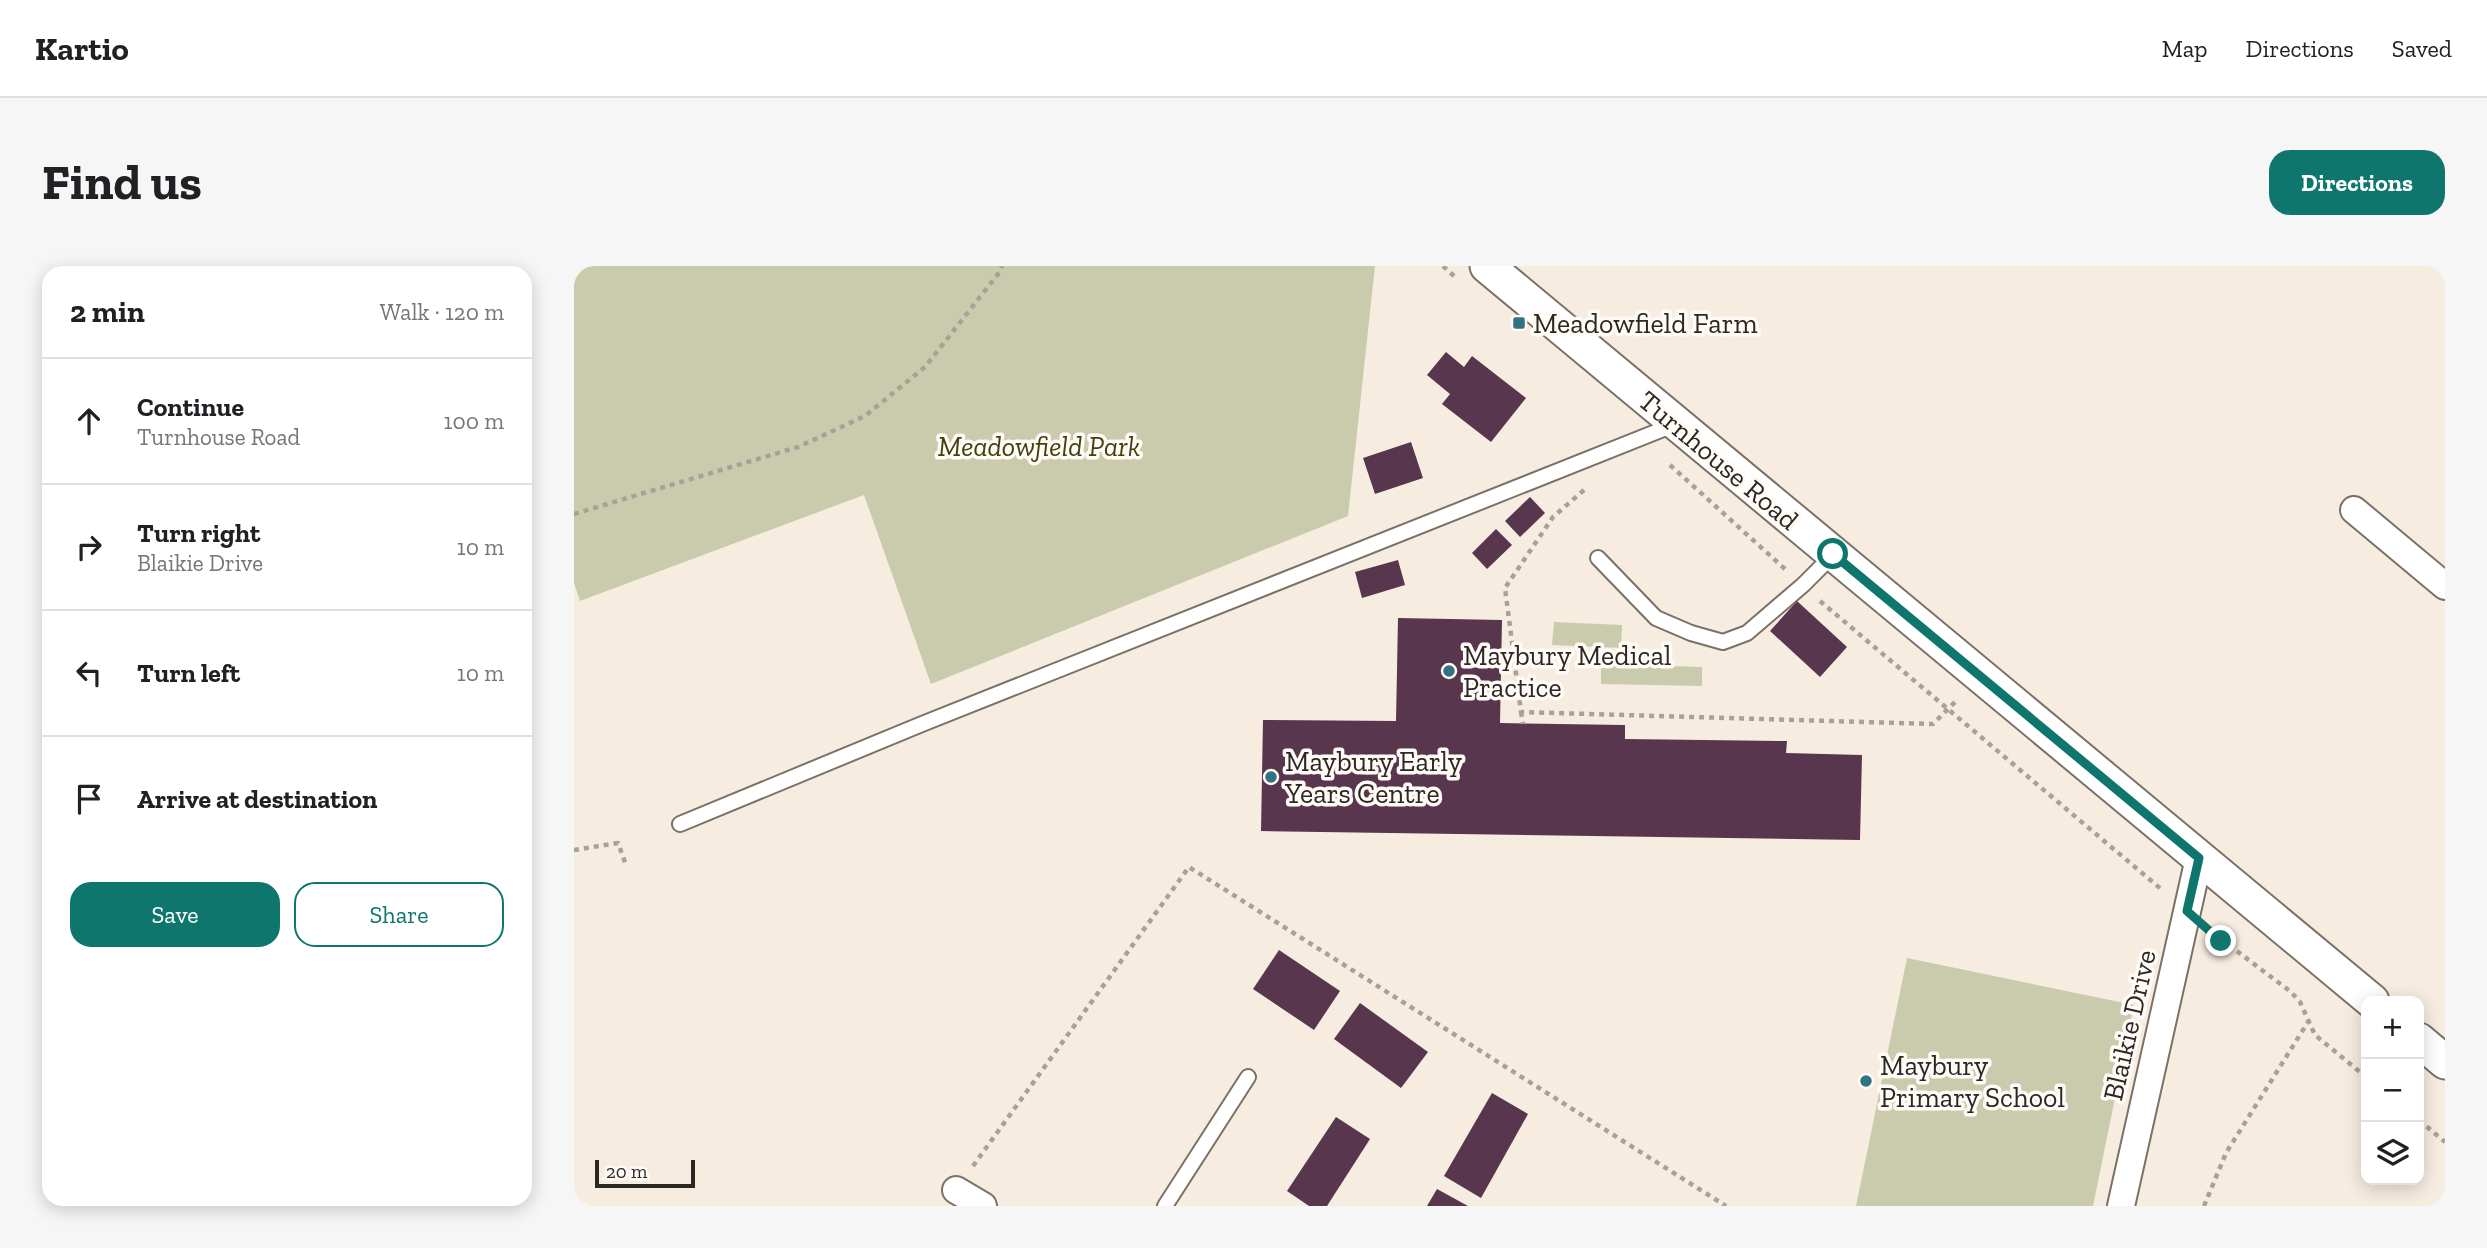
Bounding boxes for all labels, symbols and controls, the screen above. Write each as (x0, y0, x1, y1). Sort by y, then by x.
text: Kartio (35, 29, 129, 68)
text: Map (2162, 34, 2208, 63)
text: Directions (2246, 34, 2354, 63)
text: Saved (2392, 34, 2452, 63)
button: Directions (2269, 150, 2445, 215)
text: Find us (42, 153, 202, 212)
text: 2 min (70, 294, 145, 330)
text: Walk · 120 m (380, 298, 504, 326)
place label: Meadowfield Farm (1533, 307, 1758, 340)
marker: Meadowfield Farm (1511, 315, 1527, 331)
street label: Turnhouse Road (1632, 384, 1805, 537)
text: Continue (137, 391, 244, 423)
icon: ahead (70, 402, 108, 440)
text: 100 m (444, 407, 504, 435)
text: Turnhouse Road (137, 423, 300, 451)
park label: Meadowfield Park (938, 430, 1140, 463)
text: Turn right (137, 517, 260, 549)
icon: right (70, 528, 108, 566)
text: 10 m (457, 533, 504, 561)
route start (1817, 538, 1848, 569)
text: Blaikie Drive (137, 549, 263, 577)
place label: Maybury Medical Practice (1463, 639, 1671, 704)
icon: left (70, 654, 108, 692)
text: Turn left (137, 657, 240, 689)
text: 10 m (457, 659, 504, 687)
marker: Maybury Medical Practice (1441, 663, 1457, 679)
place label: Maybury Early Years Centre (1284, 745, 1463, 810)
marker: Maybury Early Years Centre (1263, 769, 1279, 785)
icon: arrive (70, 780, 108, 818)
text: Arrive at destination (137, 783, 377, 815)
button: Save (70, 882, 280, 947)
button: Share (294, 882, 504, 947)
route end (2205, 925, 2236, 956)
street label: Blaikie Drive (2096, 947, 2163, 1104)
map controls (2361, 996, 2424, 1185)
button: + (2361, 996, 2424, 1059)
place label: Maybury Primary School (1880, 1049, 2065, 1114)
button: − (2361, 1059, 2424, 1122)
marker: Maybury Primary School (1858, 1073, 1874, 1089)
button: layers (2361, 1122, 2424, 1185)
scale bar (595, 1157, 695, 1189)
text: 20 m (606, 1160, 647, 1183)

